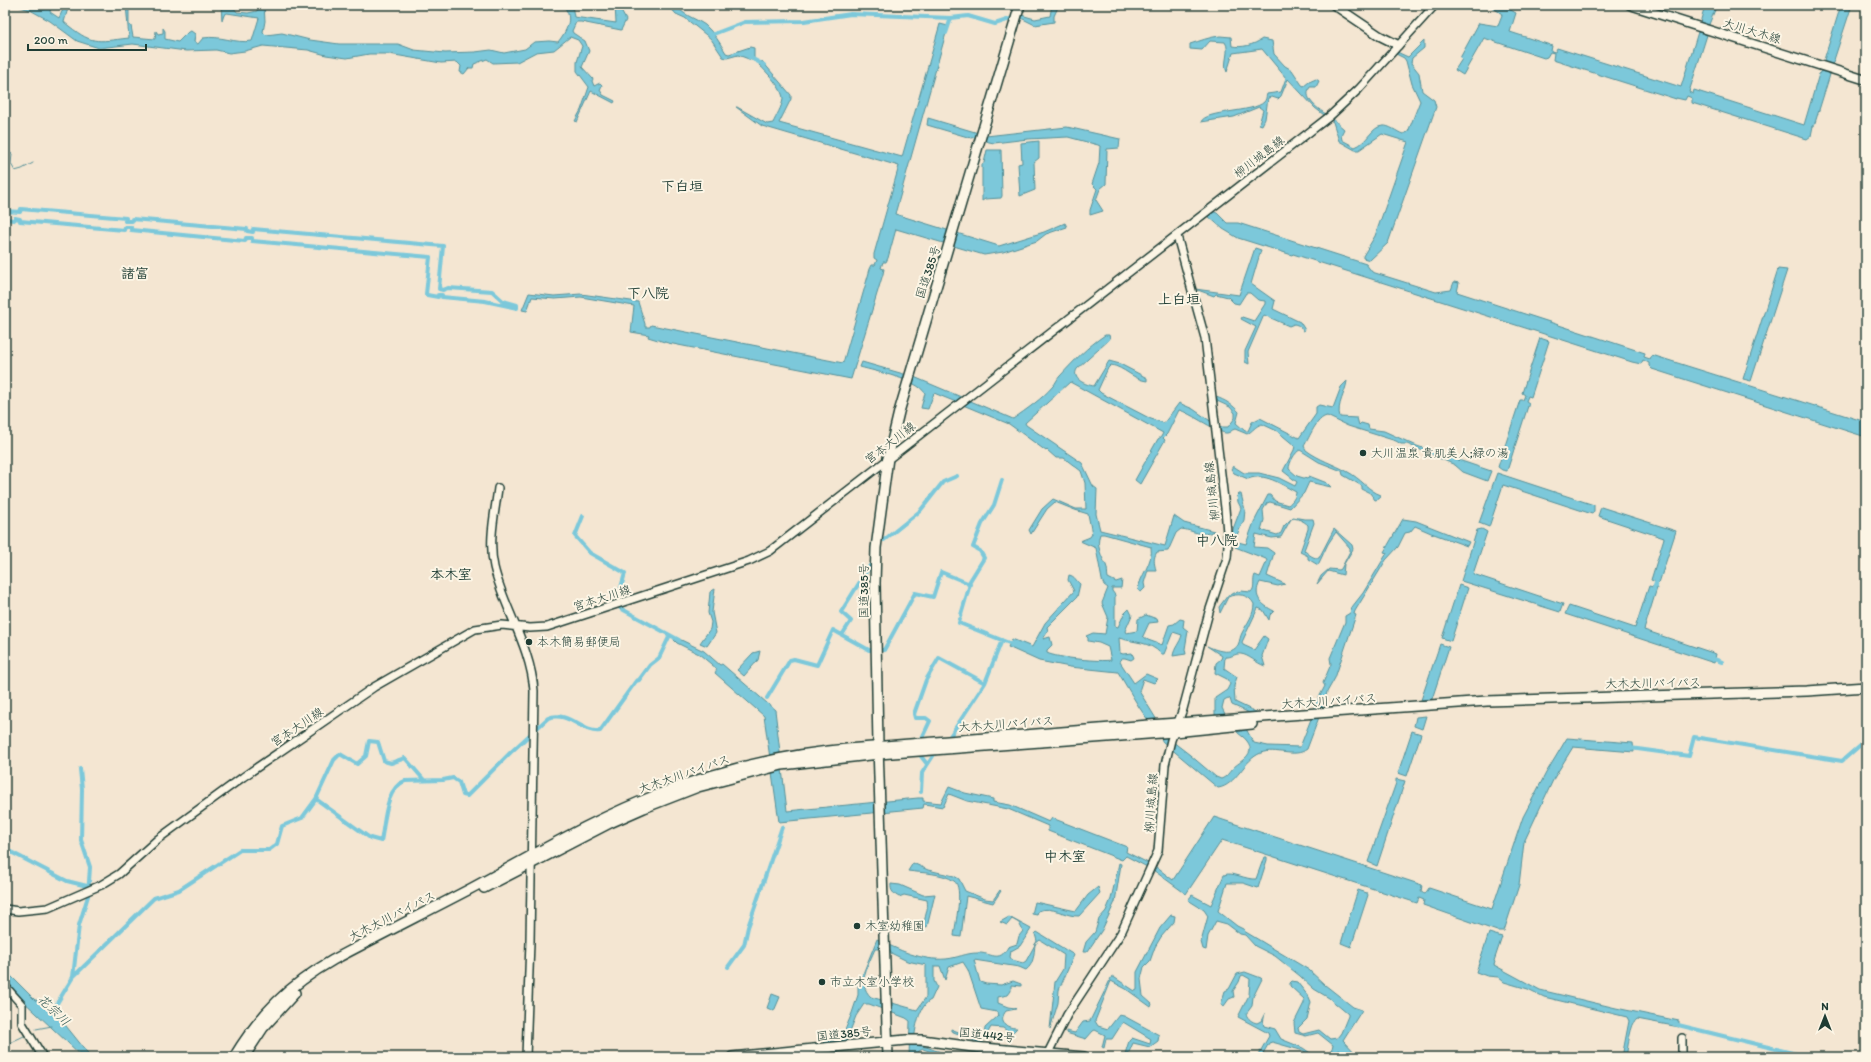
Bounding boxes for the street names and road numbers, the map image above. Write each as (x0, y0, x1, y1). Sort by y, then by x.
street label: 大川大木線 (1721, 16, 1783, 46)
street label: 柳川城島線 (1231, 133, 1287, 181)
street label: 国道385号 (913, 243, 943, 301)
street label: 宮本大川線 (862, 419, 918, 467)
street label: 柳川城島線 (1202, 460, 1222, 522)
street label: 国道385号 (857, 563, 871, 619)
street label: 宮本大川線 (571, 582, 633, 614)
street label: 大木大川バイパス (1605, 675, 1701, 691)
street label: 大木大川バイパス (1281, 691, 1377, 711)
street label: 宮本大川線 (268, 704, 326, 750)
street label: 大木大川バイパス (958, 714, 1054, 734)
street label: 大木大川バイパス (636, 752, 732, 796)
street label: 柳川城島線 (1142, 773, 1160, 833)
street label: 大木大川バイパス (346, 888, 438, 944)
street label: 国道385号 (816, 1024, 872, 1044)
street label: 国道442号 (958, 1025, 1016, 1045)

